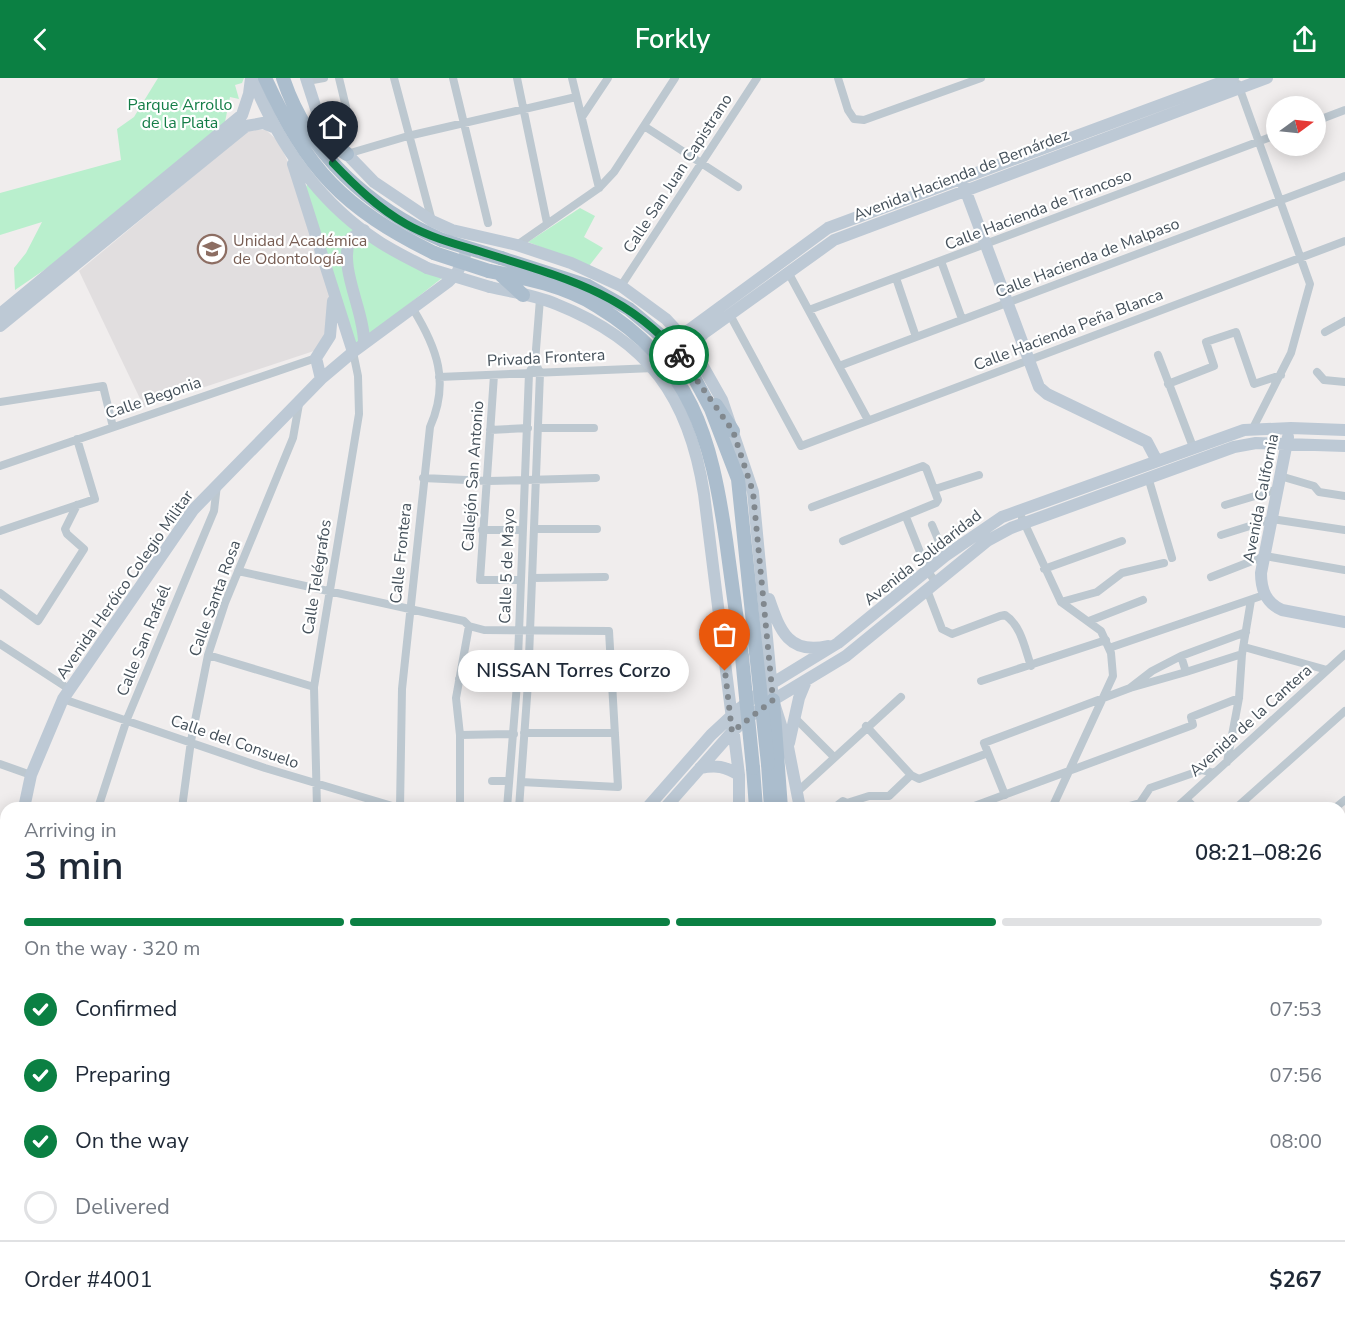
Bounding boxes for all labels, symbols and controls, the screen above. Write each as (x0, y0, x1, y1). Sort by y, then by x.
text: Forkly (635, 21, 710, 58)
icon: back (24, 23, 57, 56)
icon: share (1288, 23, 1321, 56)
street label: Calle San Juan Capistrano (618, 90, 738, 257)
park label: Parque Arrollo de la Plata (128, 94, 233, 134)
north arrow (1266, 96, 1326, 156)
map controls (1266, 96, 1326, 156)
pin (307, 101, 358, 163)
icon: home (316, 110, 349, 143)
street label: Avenida Hacienda de Bernárdez (850, 124, 1072, 226)
street label: Calle Hacienda de Trancoso (942, 164, 1135, 256)
street label: Calle Hacienda de Malpaso (992, 213, 1183, 303)
place label: Unidad Académica de Odontología (233, 230, 367, 270)
school or university icon: Unidad Académica de Odontología (196, 233, 228, 265)
street label: Calle Hacienda Peña Blanca (970, 284, 1166, 376)
courier (649, 325, 709, 385)
icon: bike (663, 339, 696, 372)
street label: Privada Frontera (486, 344, 606, 372)
street label: Calle Begonia (103, 371, 204, 425)
street label: Callejón San Antonio (457, 400, 489, 552)
street label: Avenida California (1238, 432, 1284, 565)
street label: Avenida Heróico Colegio Militar (51, 486, 199, 683)
street label: Calle Frontera (385, 502, 417, 605)
street label: Avenida Solidaridad (859, 505, 986, 611)
street label: Calle 5 de Mayo (494, 508, 520, 624)
street label: Calle Telégrafos (297, 518, 337, 636)
street label: Calle Santa Rosa (184, 537, 246, 660)
street label: Calle San Rafaél (112, 581, 176, 700)
pin (699, 609, 750, 671)
icon: bag (708, 618, 741, 651)
callout: NISSAN Torres Corzo (458, 650, 689, 692)
text: NISSAN Torres Corzo (476, 657, 671, 684)
street label: Avenida de la Cantera (1185, 660, 1317, 782)
street label: Calle del Consuelo (167, 710, 302, 774)
text: Arriving in (24, 817, 117, 844)
text: 08:21–08:26 (1195, 838, 1322, 868)
text: 3 min (24, 840, 123, 893)
text: On the way · 320 m (24, 935, 200, 962)
icon: check (24, 993, 57, 1026)
text: Confirmed (75, 994, 177, 1024)
text: 07:53 (1269, 996, 1322, 1023)
icon: check (24, 1059, 57, 1092)
text: Preparing (75, 1060, 171, 1090)
text: 07:56 (1269, 1062, 1322, 1089)
icon: check (24, 1125, 57, 1158)
text: On the way (75, 1126, 189, 1156)
text: 08:00 (1269, 1128, 1322, 1155)
text: Delivered (75, 1192, 170, 1222)
text: Order #4001 (24, 1265, 153, 1295)
text: $267 (1269, 1265, 1322, 1295)

